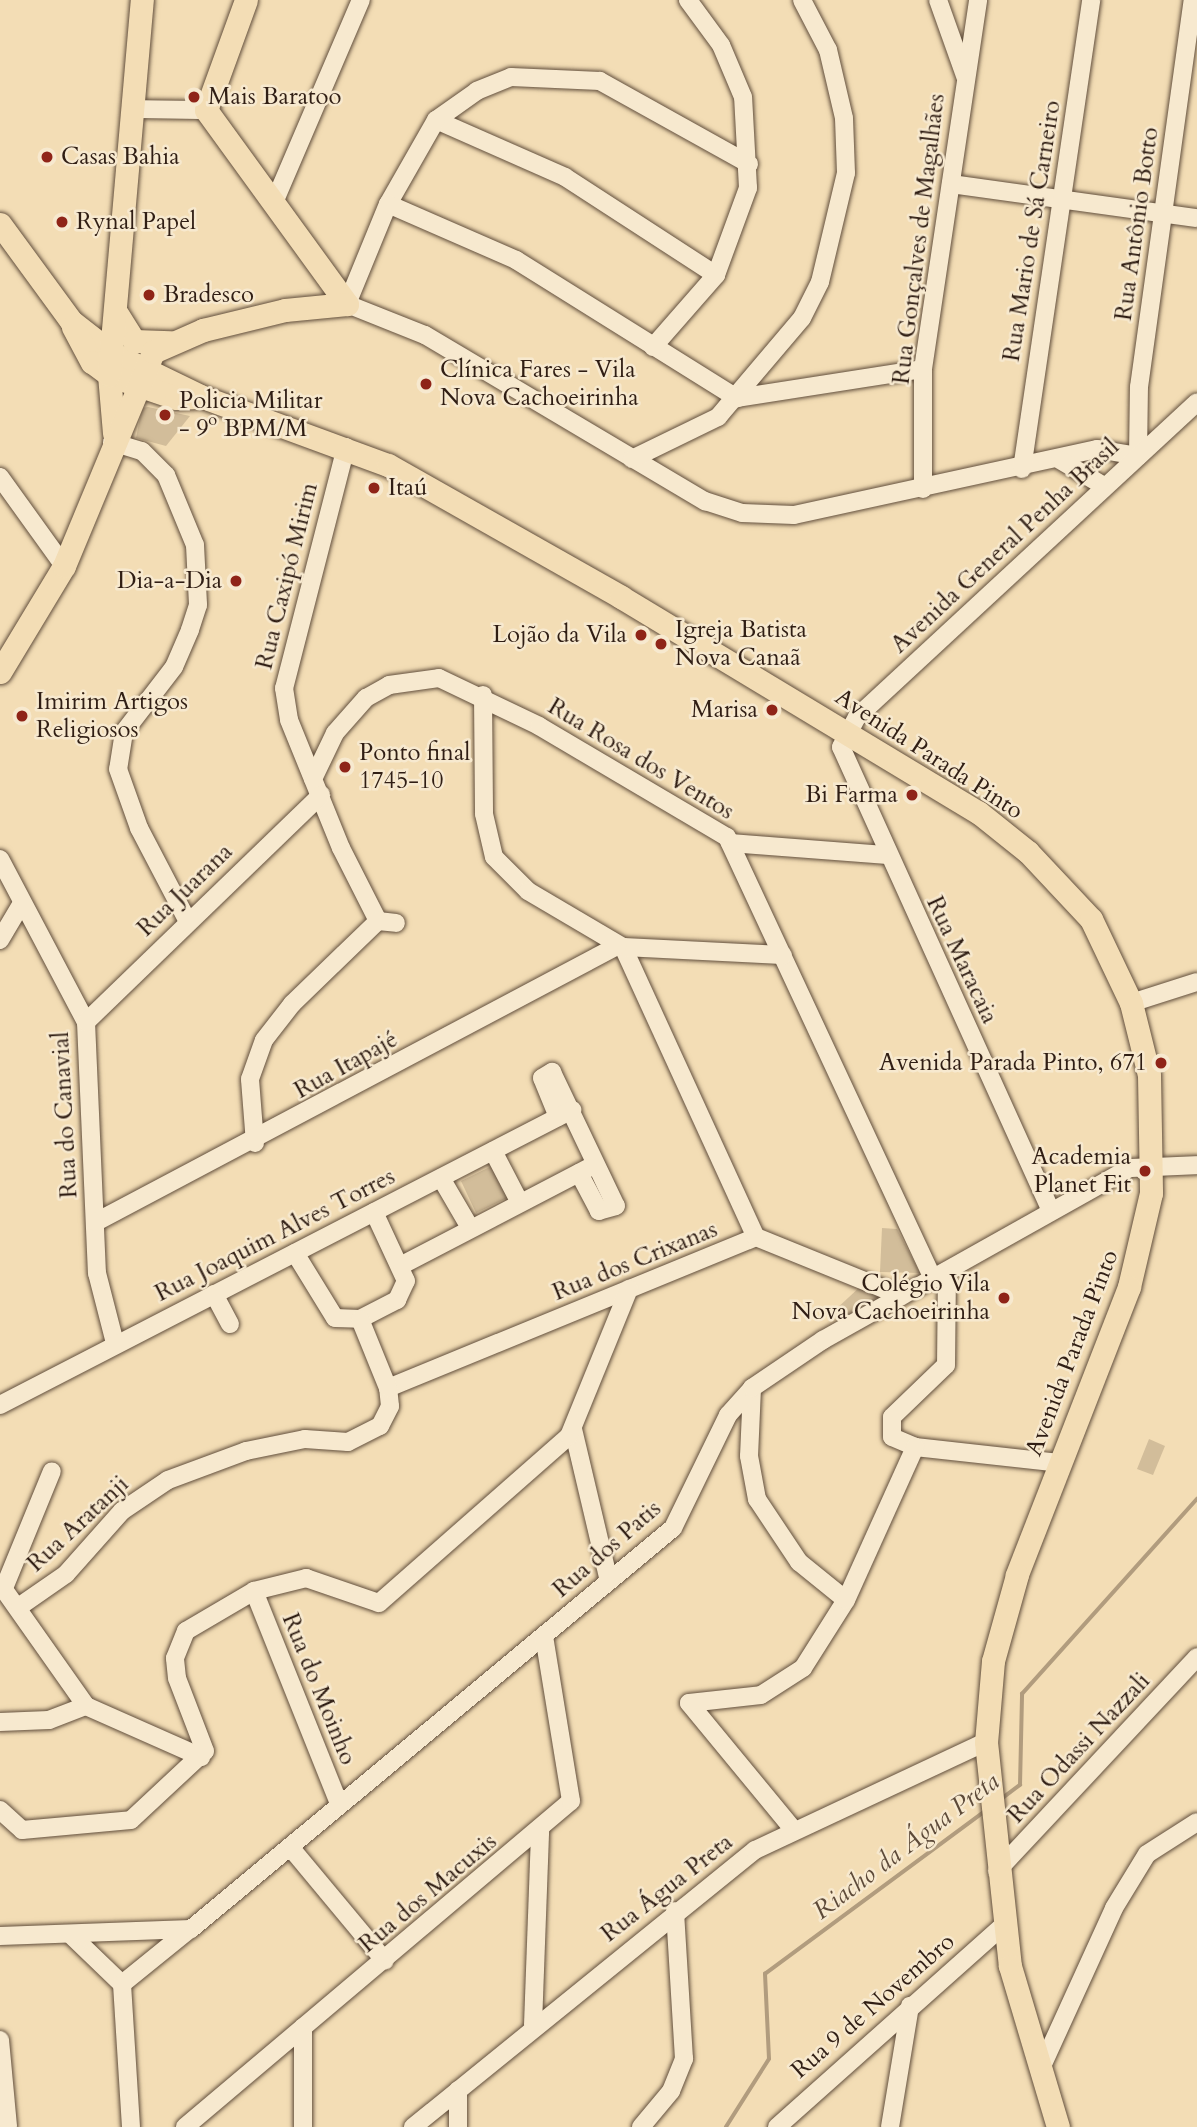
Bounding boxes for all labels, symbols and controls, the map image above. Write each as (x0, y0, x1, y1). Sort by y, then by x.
place label: Mais Baratoo (208, 83, 342, 111)
marker: Mais Baratoo (186, 89, 202, 105)
street label: Rua Gonçalves de Magalhães (887, 92, 951, 386)
street label: Rua Mario de Sá Carneiro (997, 98, 1067, 364)
street label: Rua Antônio Botto (1109, 125, 1165, 323)
place label: Casas Bahia (61, 143, 180, 171)
marker: Casas Bahia (39, 149, 55, 165)
place label: Rynal Papel (76, 208, 196, 236)
marker: Rynal Papel (54, 214, 70, 230)
place label: Bradesco (163, 281, 254, 309)
marker: Bradesco (141, 287, 157, 303)
place label: Clínica Fares - Vila Nova Cachoeirinha (440, 356, 639, 412)
marker: Clínica Fares - Vila Nova Cachoeirinha (418, 376, 434, 392)
place label: Policia Militar - 9º BPM/M (179, 387, 322, 443)
marker: Policia Militar - 9º BPM/M (157, 407, 173, 423)
street label: Avenida General Penha Brasil (885, 433, 1125, 659)
place label: Itaú (388, 474, 427, 502)
street label: Rua Caxipó Mirim (250, 480, 324, 672)
marker: Itaú (366, 480, 382, 496)
place label: Dia-a-Dia (117, 567, 222, 595)
marker: Dia-a-Dia (228, 573, 244, 589)
place label: Igreja Batista Nova Canaã (675, 616, 807, 672)
place label: Lojão da Vila (492, 621, 627, 649)
marker: Lojão da Vila (633, 627, 649, 643)
marker: Igreja Batista Nova Canaã (653, 636, 669, 652)
street label: Avenida Parada Pinto (830, 682, 1028, 826)
place label: Imirim Artigos Religiosos (36, 688, 188, 744)
street label: Rua Rosa dos Ventos (543, 692, 739, 826)
place label: Marisa (691, 696, 758, 724)
marker: Marisa (764, 702, 780, 718)
marker: Imirim Artigos Religiosos (14, 708, 30, 724)
place label: Ponto final 1745-10 (359, 739, 470, 795)
marker: Ponto final 1745-10 (337, 759, 353, 775)
place label: Bi Farma (805, 781, 898, 809)
marker: Bi Farma (904, 787, 920, 803)
street label: Rua Juarana (131, 837, 239, 943)
street label: Rua Maracaia (920, 892, 1004, 1028)
street label: Rua Itapajé (289, 1025, 403, 1105)
street label: Rua do Canavial (46, 1031, 84, 1199)
place label: Avenida Parada Pinto, 671 (879, 1049, 1147, 1077)
marker: Avenida Parada Pinto, 671 (1153, 1055, 1169, 1071)
place label: Academia Planet Fit (1032, 1143, 1131, 1199)
street label: Rua Joaquim Alves Torres (150, 1162, 400, 1308)
marker: Academia Planet Fit (1137, 1163, 1153, 1179)
street label: Rua dos Crixanas (548, 1215, 722, 1307)
street label: Avenida Parada Pinto (1019, 1246, 1125, 1460)
place label: Colégio Vila Nova Cachoeirinha (791, 1270, 990, 1326)
marker: Colégio Vila Nova Cachoeirinha (996, 1290, 1012, 1306)
street label: Rua Aratanji (21, 1470, 135, 1578)
street label: Rua dos Patis (547, 1494, 667, 1604)
street label: Rua do Moinho (276, 1609, 362, 1769)
street label: Rua Odassi Nazzali (1002, 1667, 1156, 1829)
water label: Riacho da Água Preta (807, 1766, 1005, 1926)
street label: Rua dos Macuxis (353, 1827, 503, 1959)
street label: Rua Água Preta (596, 1828, 738, 1948)
street label: Rua 9 de Novembro (785, 1927, 961, 2085)

